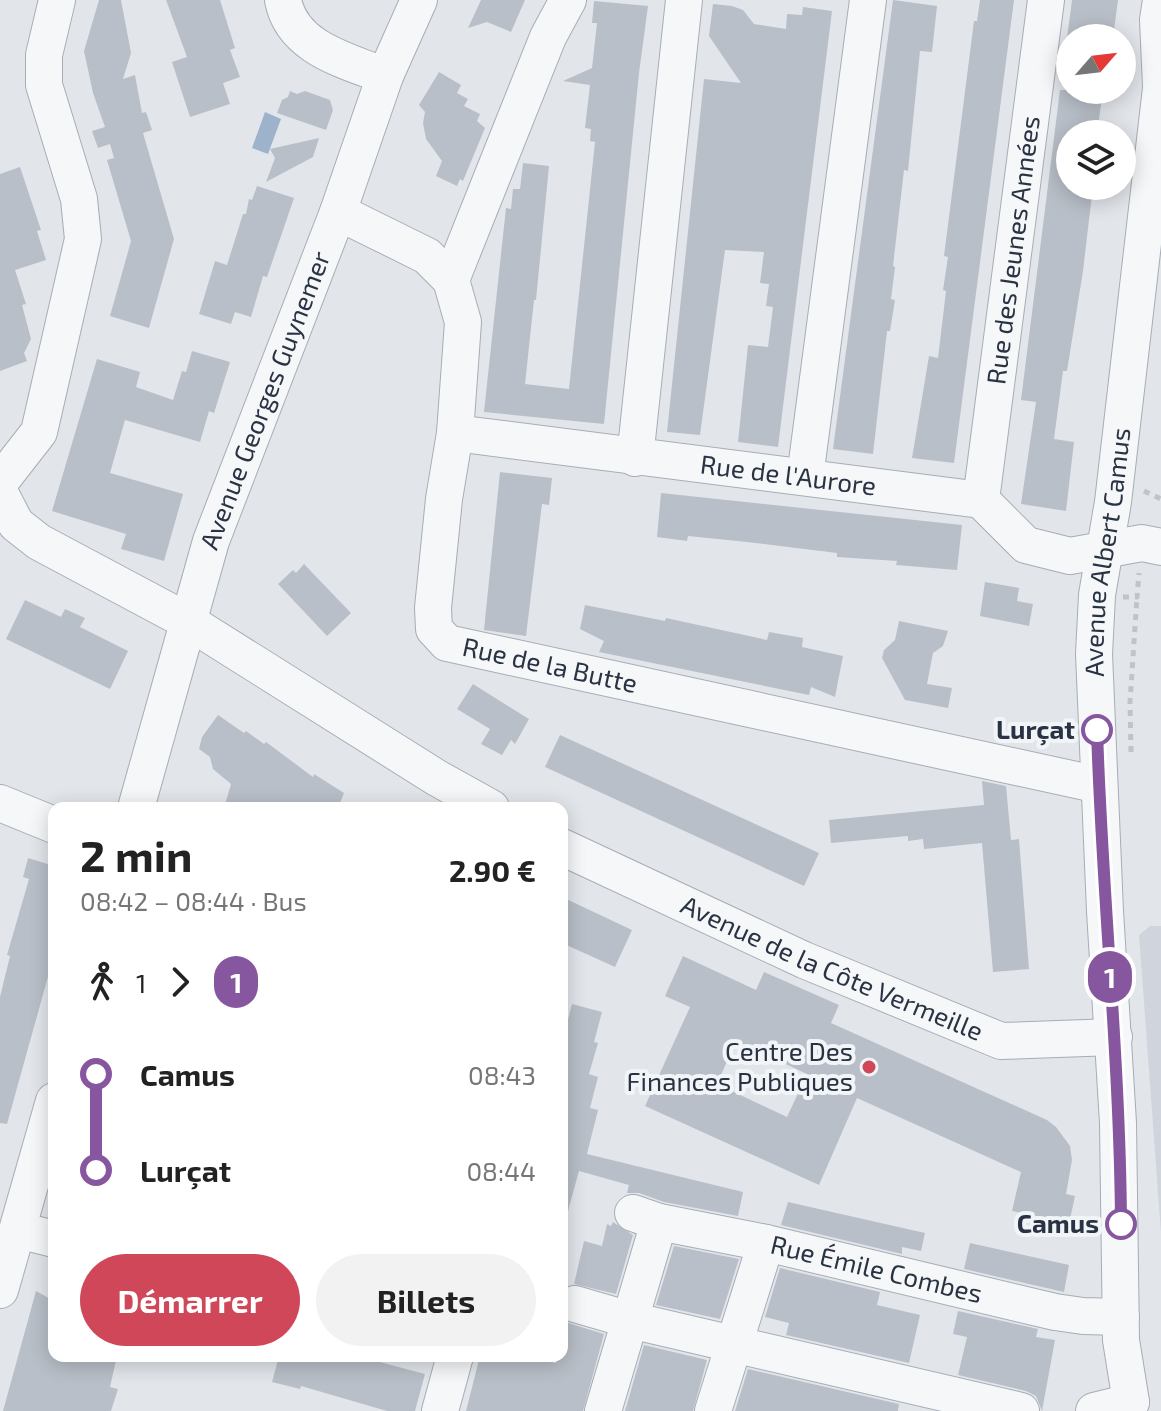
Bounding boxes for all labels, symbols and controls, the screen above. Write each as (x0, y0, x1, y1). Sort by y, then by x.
north arrow (1056, 24, 1136, 104)
map controls (1056, 24, 1136, 200)
street label: Rue des Jeunes Années (979, 114, 1045, 386)
button: layers (1056, 120, 1136, 200)
street label: Avenue Georges Guynemer (192, 246, 335, 553)
street label: Avenue Albert Camus (1077, 426, 1136, 678)
street label: Rue de l'Aurore (699, 447, 878, 501)
street label: Rue de la Butte (460, 630, 640, 698)
place label: Lurçat (996, 713, 1075, 746)
marker: Lurçat (1082, 715, 1112, 745)
text: 2 min (80, 828, 192, 881)
text: 2.90 € (449, 852, 536, 888)
text: 08:42 – 08:44 · Bus (80, 885, 307, 916)
street label: Avenue de la Côte Vermeille (677, 888, 988, 1046)
line badge: 1 (1084, 951, 1136, 1003)
icon: walk (80, 960, 124, 1004)
icon: forward (158, 960, 202, 1004)
text: 1 (1104, 960, 1116, 994)
text: 1 (230, 965, 242, 999)
text: 1 (136, 967, 146, 998)
place label: Centre Des Finances Publiques (627, 1035, 853, 1096)
text: Camus (140, 1056, 235, 1092)
marker: Centre Des Finances Publiques (860, 1058, 878, 1076)
text: 08:43 (468, 1059, 536, 1090)
text: Lurçat (140, 1152, 231, 1188)
text: 08:44 (466, 1155, 536, 1186)
place label: Camus (1017, 1207, 1099, 1238)
marker: Camus (1106, 1209, 1136, 1239)
street label: Rue Émile Combes (768, 1228, 986, 1308)
button: Démarrer (80, 1254, 300, 1346)
button: Billets (316, 1254, 536, 1346)

